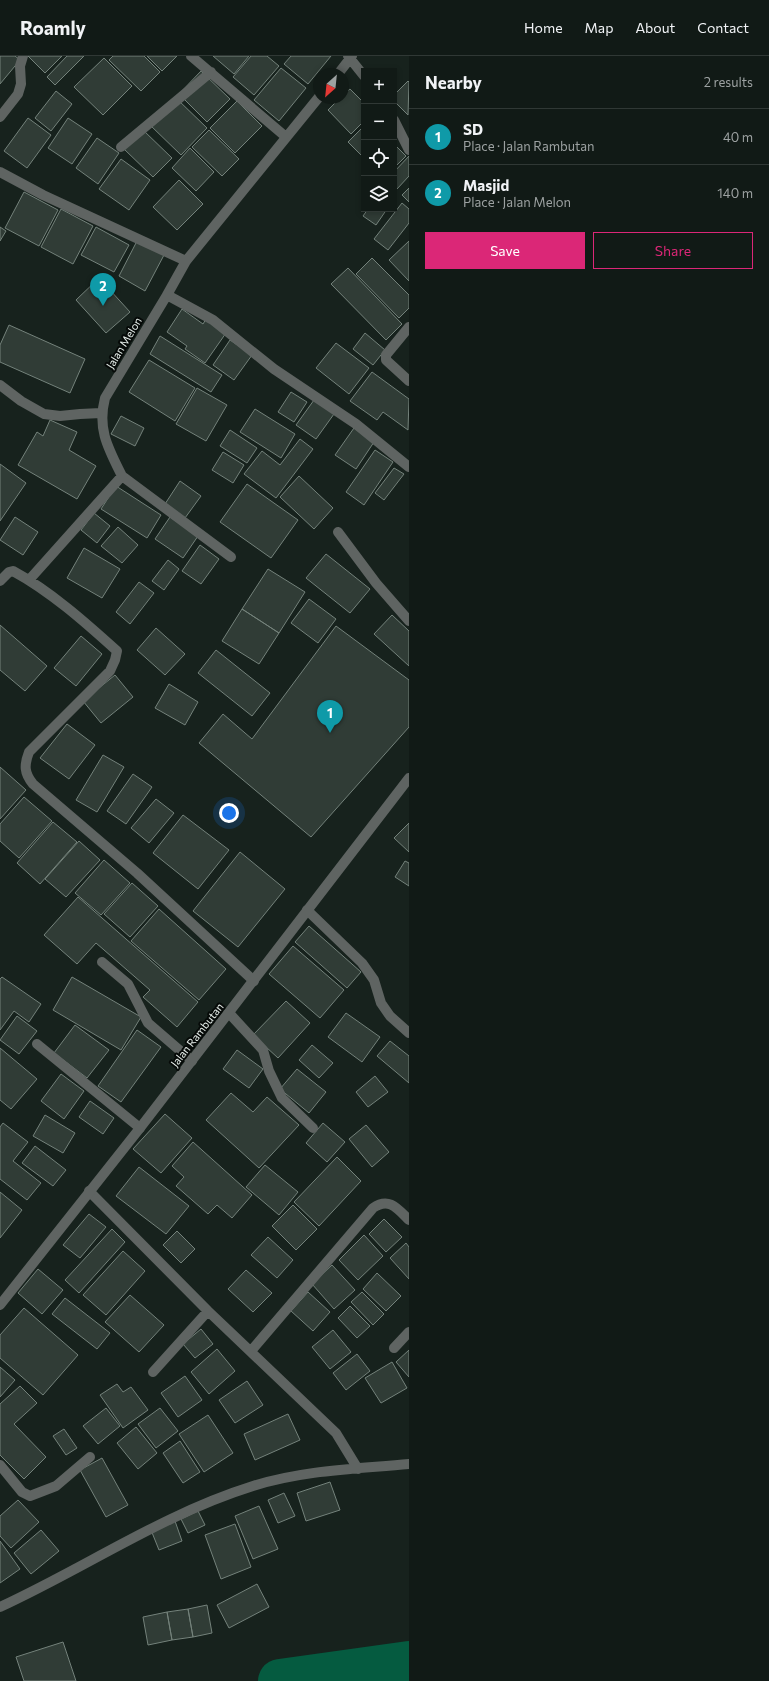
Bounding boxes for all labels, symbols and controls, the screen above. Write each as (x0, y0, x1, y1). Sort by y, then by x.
text: Roamly (20, 16, 86, 39)
text: Home (524, 19, 563, 36)
text: Map (585, 19, 613, 36)
text: About (635, 19, 675, 36)
text: Contact (697, 19, 749, 36)
north arrow (313, 68, 349, 104)
map controls (361, 68, 397, 212)
button: + (361, 68, 397, 104)
text: Nearby (425, 72, 482, 93)
text: 2 results (704, 74, 753, 90)
button: − (361, 104, 397, 140)
text: SD (463, 120, 483, 138)
text: 1 (435, 129, 441, 145)
text: 40 m (723, 129, 753, 145)
text: Place · Jalan Rambutan (463, 138, 595, 154)
button: locate (361, 140, 397, 176)
button: layers (361, 176, 397, 212)
text: Masjid (463, 176, 509, 194)
text: 2 (434, 185, 442, 201)
text: 140 m (717, 185, 753, 201)
text: Place · Jalan Melon (463, 194, 571, 210)
button: Save (425, 232, 585, 269)
button: Share (593, 232, 753, 269)
pin: 2 (90, 273, 116, 306)
street label: Jalan Melon (103, 315, 145, 371)
pin: 1 (317, 700, 343, 733)
your location (219, 803, 239, 823)
street label: Jalan Rambutan (168, 1000, 226, 1070)

